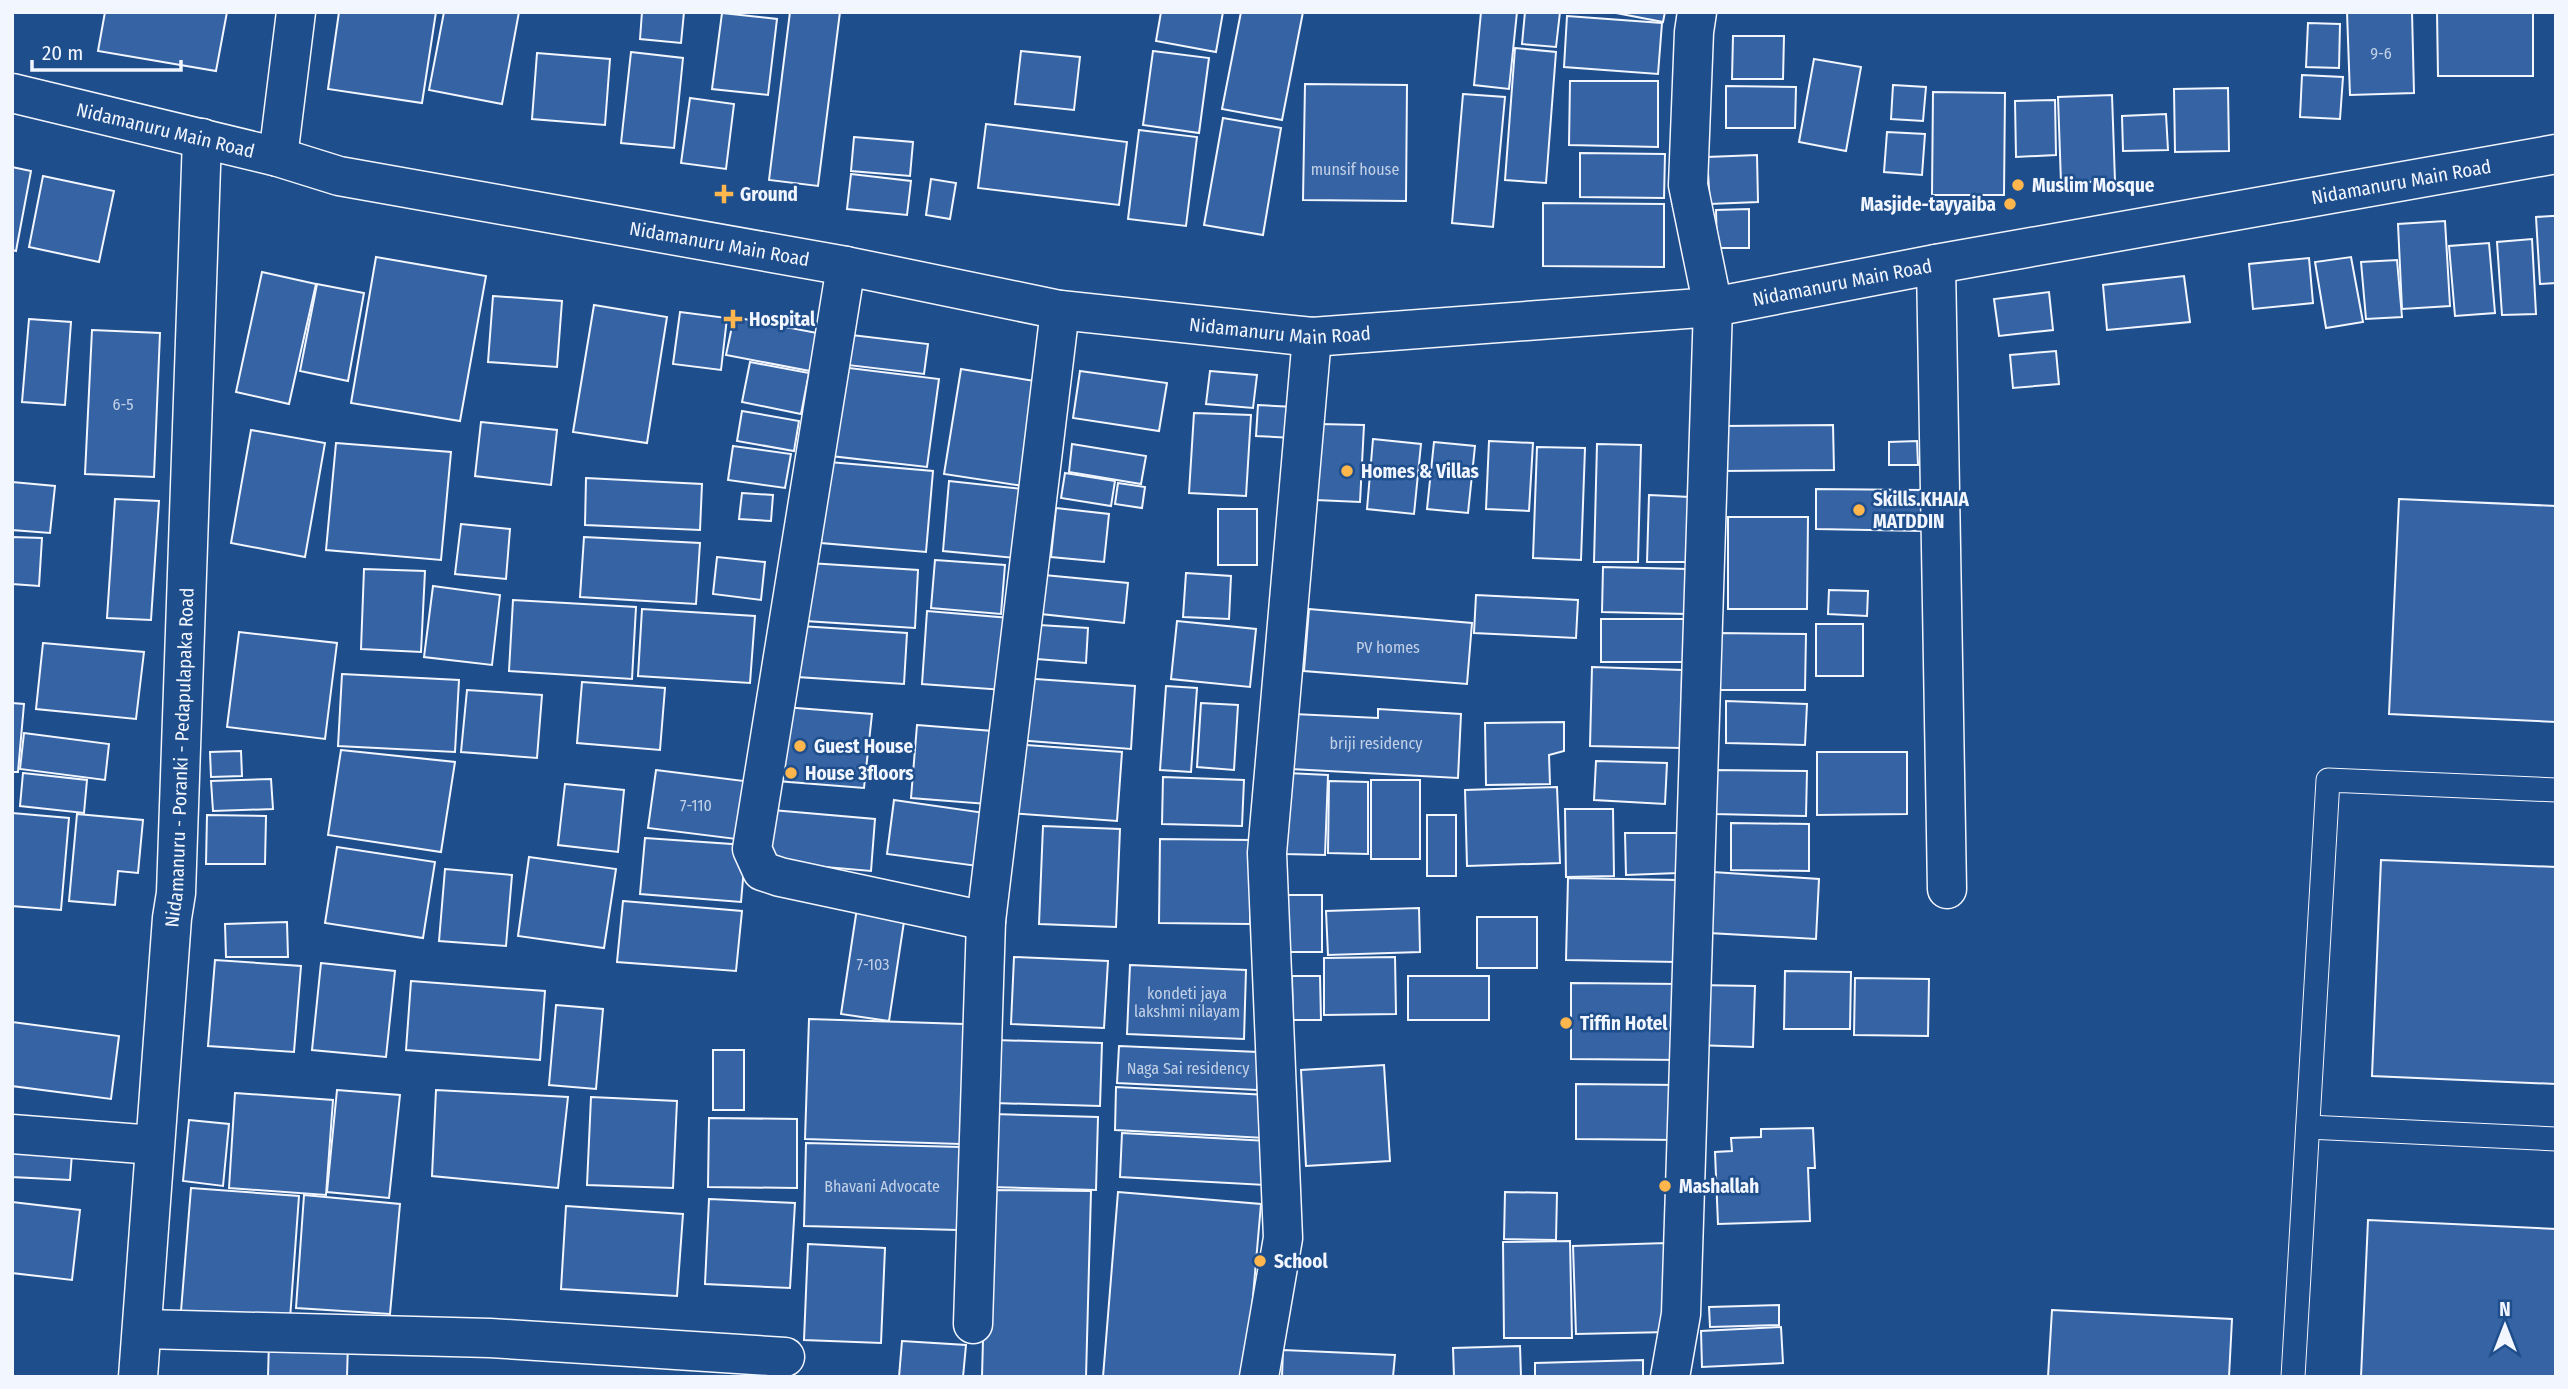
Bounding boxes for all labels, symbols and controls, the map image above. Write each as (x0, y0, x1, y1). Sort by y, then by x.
scale bar (32, 28, 180, 72)
text: 20 m (42, 40, 83, 66)
house number: 9-6 (2370, 44, 2392, 63)
street label: Nidamanuru Main Road (74, 98, 257, 163)
street label: Nidamanuru Main Road (2310, 155, 2493, 209)
house number: munsif house (1311, 160, 1399, 179)
place label: Muslim Mosque (2032, 174, 2155, 197)
marker: Muslim Mosque (2010, 177, 2026, 193)
place label: Ground (740, 183, 798, 206)
marker: Ground (714, 184, 734, 204)
place label: Masjide-tayyaiba (1860, 193, 1996, 216)
marker: Masjide-tayyaiba (2002, 196, 2018, 212)
street label: Nidamanuru Main Road (628, 217, 811, 271)
street label: Nidamanuru Main Road (1751, 254, 1934, 311)
place label: Hospital (749, 308, 816, 331)
marker: Hospital (723, 309, 743, 329)
street label: Nidamanuru Main Road (1188, 313, 1372, 349)
house number: 6-5 (112, 395, 134, 414)
place label: Homes & Villas (1361, 460, 1480, 483)
marker: Homes & Villas (1339, 463, 1355, 479)
place label: Skills.KHAIA MATDDIN (1873, 488, 1969, 533)
marker: Skills.KHAIA MATDDIN (1851, 502, 1867, 518)
street label: Nidamanuru - Poranki - Pedapulapaka Road (160, 587, 199, 928)
house number: PV homes (1356, 638, 1420, 657)
house number: briji residency (1330, 734, 1423, 753)
place label: Guest House (814, 735, 913, 758)
marker: Guest House (792, 738, 808, 754)
place label: House 3floors (805, 762, 914, 785)
marker: House 3floors (783, 765, 799, 781)
house number: 7-110 (680, 796, 712, 815)
house number: 7-103 (857, 955, 889, 974)
house number: kondeti jaya lakshmi nilayam (1134, 984, 1240, 1021)
place label: Tiffin Hotel (1580, 1012, 1668, 1035)
marker: Tiffin Hotel (1558, 1015, 1574, 1031)
house number: Naga Sai residency (1127, 1059, 1250, 1078)
place label: Mashallah (1679, 1175, 1759, 1198)
house number: Bhavani Advocate (824, 1177, 940, 1196)
marker: Mashallah (1657, 1178, 1673, 1194)
place label: School (1274, 1250, 1328, 1273)
marker: School (1252, 1253, 1268, 1269)
north arrow (2470, 1291, 2540, 1361)
text: N (2499, 1298, 2511, 1321)

